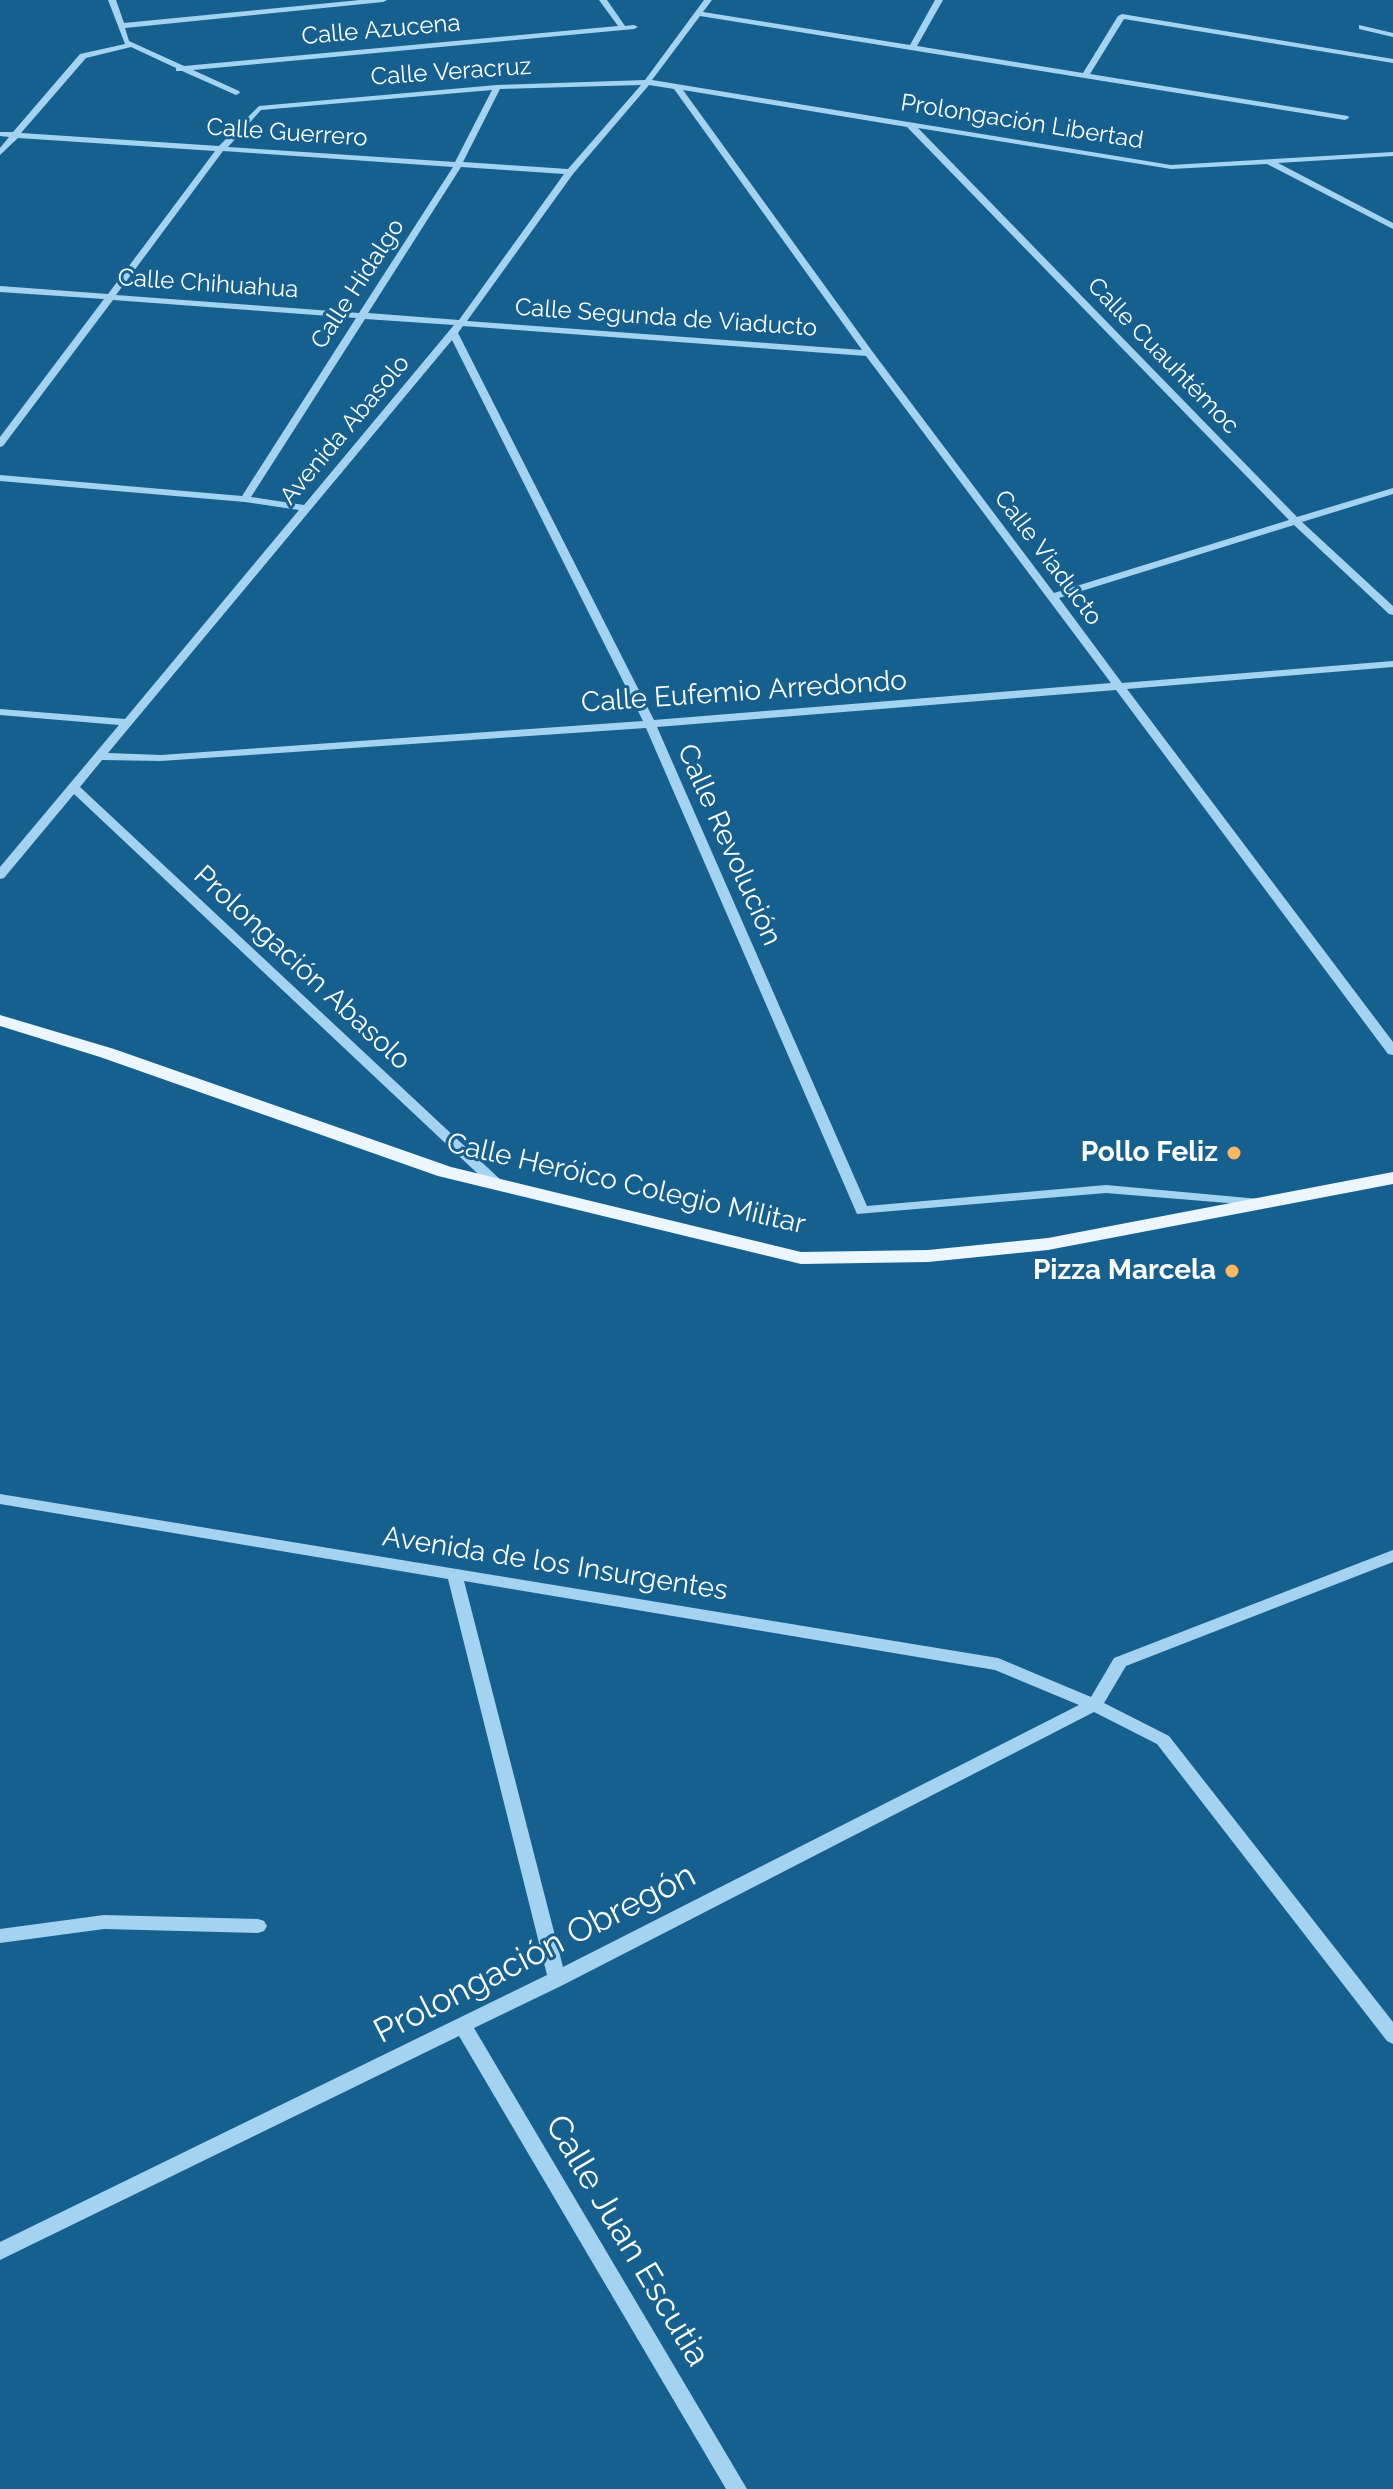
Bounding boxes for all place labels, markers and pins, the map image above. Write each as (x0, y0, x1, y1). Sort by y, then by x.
place label: Pollo Feliz (1081, 1136, 1218, 1170)
marker: Pollo Feliz (1225, 1144, 1243, 1162)
place label: Pizza Marcela (1033, 1254, 1216, 1288)
marker: Pizza Marcela (1223, 1262, 1241, 1280)

